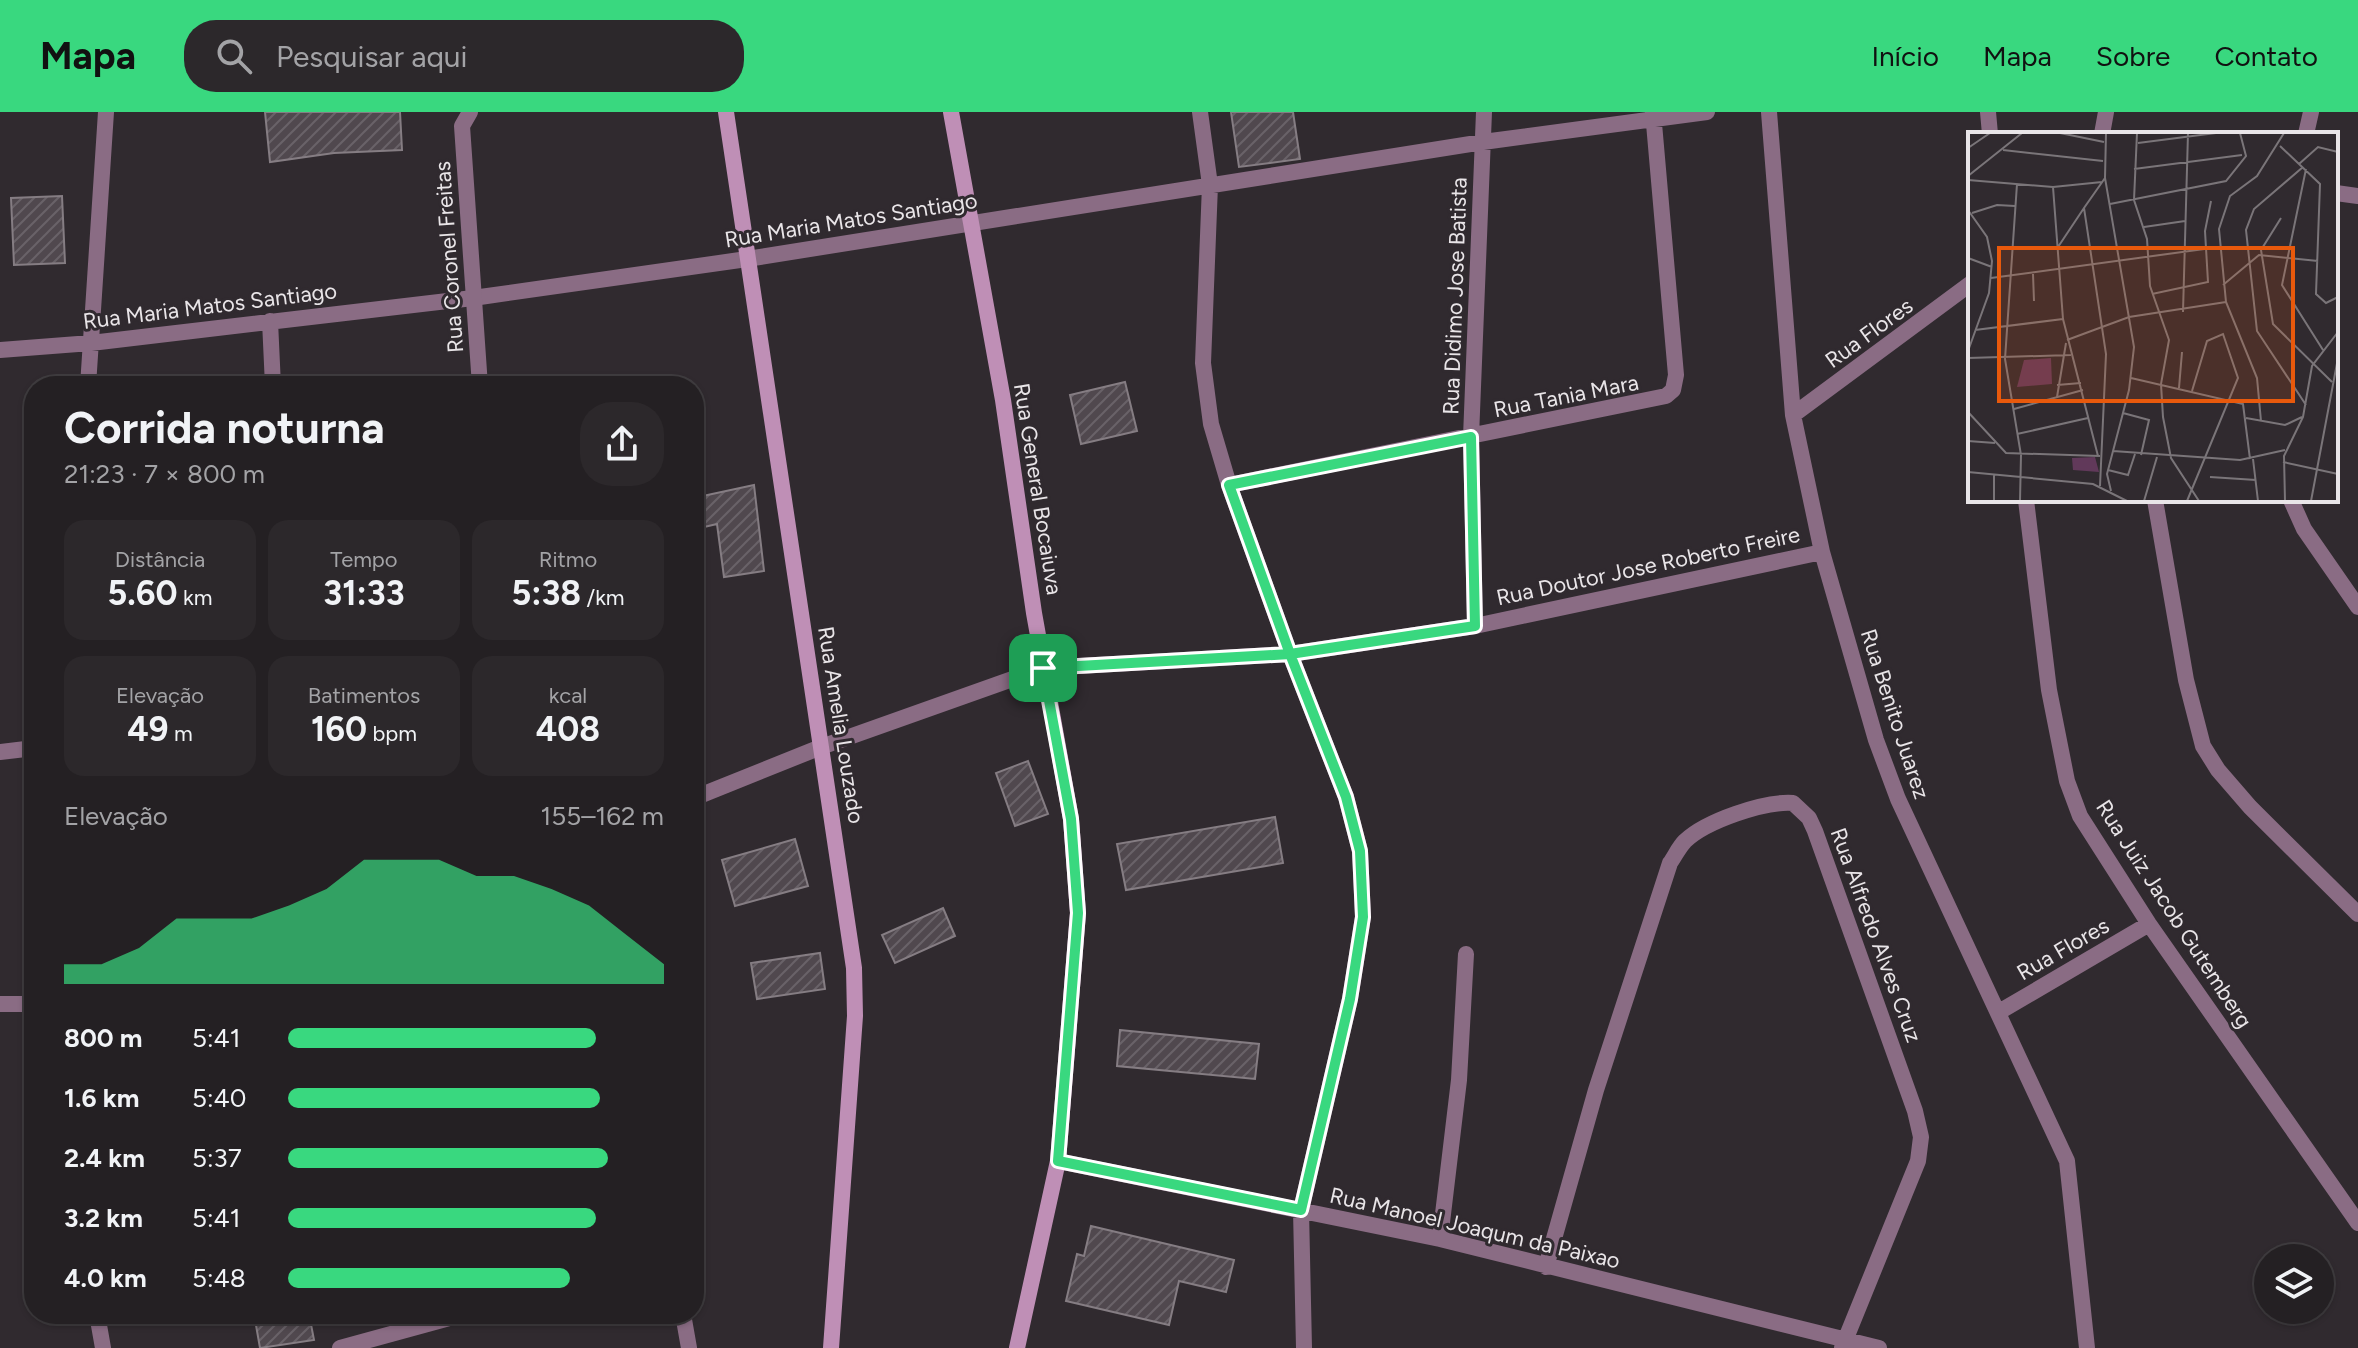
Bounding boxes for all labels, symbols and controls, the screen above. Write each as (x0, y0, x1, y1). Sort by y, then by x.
search box (184, 20, 744, 92)
text: Mapa (40, 33, 136, 79)
icon: search (212, 34, 256, 78)
text: Pesquisar aqui (276, 38, 468, 75)
text: Início (1871, 39, 1939, 73)
text: Mapa (1983, 39, 2052, 73)
text: Sobre (2096, 39, 2170, 73)
text: Contato (2214, 39, 2318, 73)
inset map (1968, 132, 2338, 502)
street label: Rua Coronel Freitas (429, 160, 469, 354)
street label: Rua Didimo Jose Batista (1437, 177, 1473, 415)
street label: Rua Maria Matos Santiago (723, 187, 979, 253)
street label: Rua Maria Matos Santiago (82, 277, 338, 335)
street label: Rua Flores (1820, 292, 1918, 374)
street label: Rua Tania Mara (1491, 369, 1641, 423)
street label: Rua General Bocaiuva (1008, 381, 1068, 597)
text: Corrida noturna (64, 401, 385, 454)
button: share (580, 402, 664, 486)
text: 21:23 · 7 × 800 m (64, 458, 265, 490)
street label: Rua Doutor Jose Roberto Freire (1494, 521, 1802, 611)
text: Distância (115, 546, 205, 573)
text: Tempo (330, 546, 398, 573)
text: Ritmo (539, 546, 597, 573)
text: 5.60 (108, 573, 178, 614)
text: 31:33 (323, 573, 405, 614)
text: 5:38 (511, 573, 581, 614)
text: km (178, 584, 212, 611)
text: /km (581, 584, 625, 611)
street label: Rua Amelia Louzado (812, 625, 870, 825)
street label: Rua Benito Juarez (1855, 626, 1935, 802)
pin (1009, 634, 1077, 702)
icon: arrive (1021, 646, 1065, 690)
text: Elevação (116, 682, 204, 709)
text: Batimentos (308, 682, 420, 709)
text: kcal (549, 682, 587, 709)
text: 49 (127, 709, 169, 750)
text: 160 (311, 709, 367, 750)
text: 408 (536, 709, 600, 750)
text: m (169, 720, 193, 747)
text: bpm (367, 720, 417, 747)
street label: Rua Juiz Jacob Gutemberg (2090, 795, 2258, 1033)
text: Elevação (64, 800, 168, 832)
text: 155–162 m (541, 800, 664, 832)
street label: Rua Alfredo Alves Cruz (1825, 824, 1927, 1046)
street label: Rua Flores (2012, 912, 2114, 986)
text: 800 m (64, 1022, 142, 1054)
text: 5:41 (192, 1022, 240, 1054)
text: 1.6 km (64, 1082, 139, 1114)
text: 5:40 (192, 1082, 246, 1114)
text: 2.4 km (64, 1142, 145, 1174)
text: 5:37 (192, 1142, 242, 1174)
street label: Rua Manoel Joaqum da Paixao (1327, 1181, 1623, 1275)
text: 3.2 km (64, 1202, 143, 1234)
text: 5:41 (192, 1202, 240, 1234)
map controls (2254, 1244, 2334, 1324)
button: layers (2254, 1244, 2334, 1324)
text: 4.0 km (64, 1262, 147, 1294)
text: 5:48 (192, 1262, 246, 1294)

